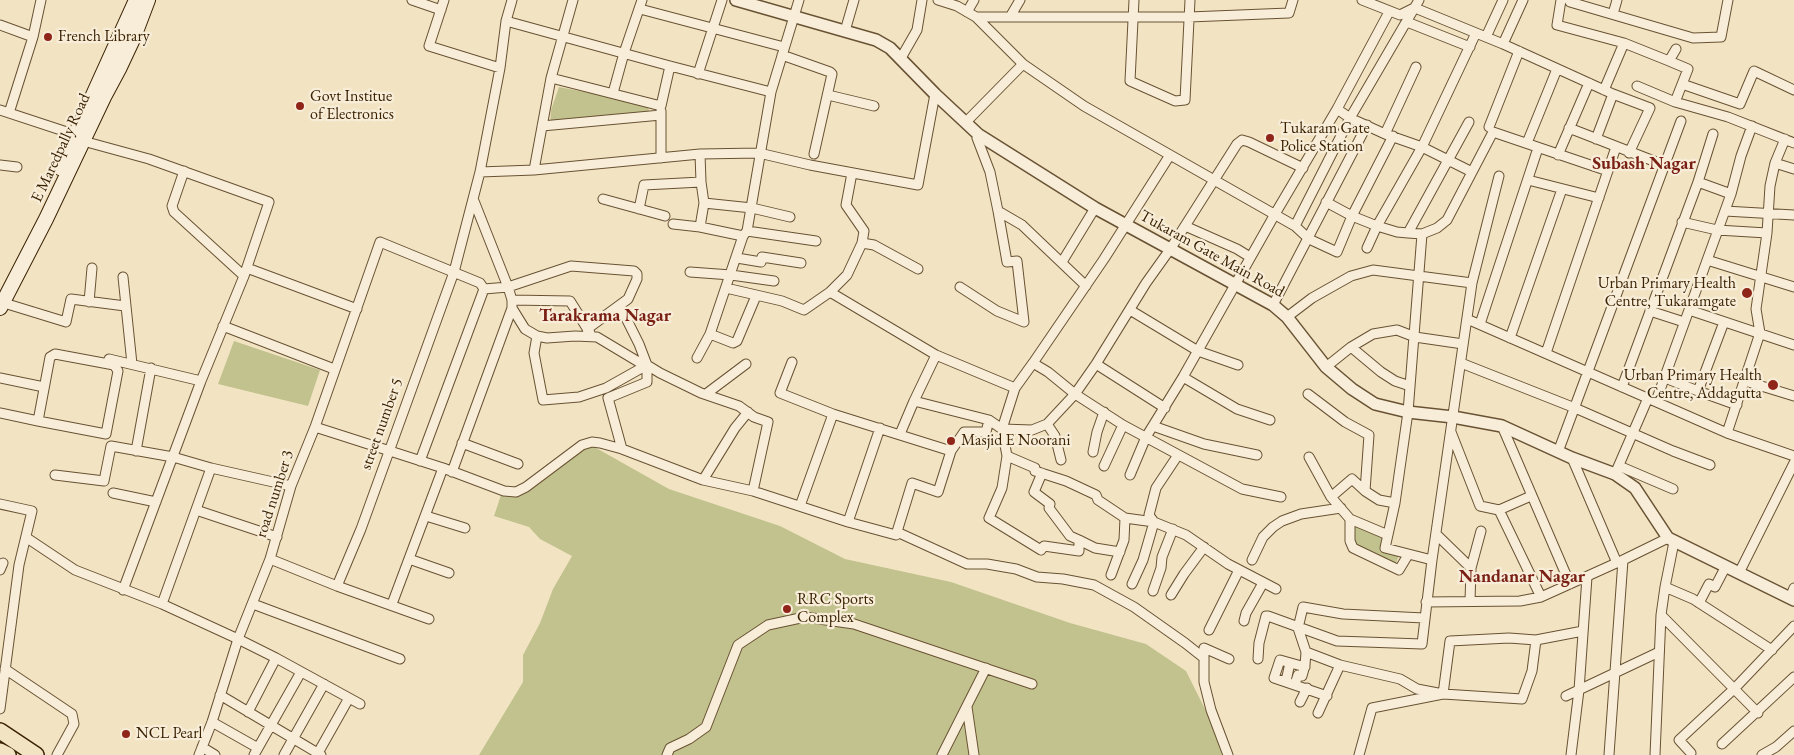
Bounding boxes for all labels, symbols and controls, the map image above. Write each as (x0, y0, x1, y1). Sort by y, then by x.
place label: French Library (58, 27, 150, 47)
marker: French Library (42, 31, 54, 43)
place label: Govt Institue of Electronics (310, 87, 394, 125)
street label: E Maredpally Road (27, 90, 95, 206)
marker: Govt Institue of Electronics (294, 100, 306, 112)
place label: Tukaram Gate Police Station (1280, 119, 1370, 157)
marker: Tukaram Gate Police Station (1264, 132, 1276, 144)
district label: Subash Nagar (1592, 153, 1696, 175)
street label: Tukaram Gate Main Road (1136, 206, 1288, 302)
place label: Urban Primary Health Centre, Tukaramgate (1598, 274, 1736, 312)
marker: Urban Primary Health Centre, Tukaramgate (1740, 286, 1754, 300)
district label: Tarakrama Nagar (539, 305, 671, 327)
place label: Urban Primary Health Centre, Addagutta (1624, 366, 1762, 404)
street label: street number 5 (357, 376, 407, 472)
marker: Urban Primary Health Centre, Addagutta (1766, 378, 1780, 392)
place label: Masjid E Noorani (961, 431, 1070, 451)
marker: Masjid E Noorani (945, 435, 957, 447)
street label: road number 3 (252, 448, 298, 540)
district label: Nandanar Nagar (1459, 566, 1585, 588)
place label: RRC Sports Complex (797, 590, 874, 628)
marker: RRC Sports Complex (781, 603, 793, 615)
place label: NCL Pearl (136, 724, 202, 744)
marker: NCL Pearl (120, 728, 132, 740)

